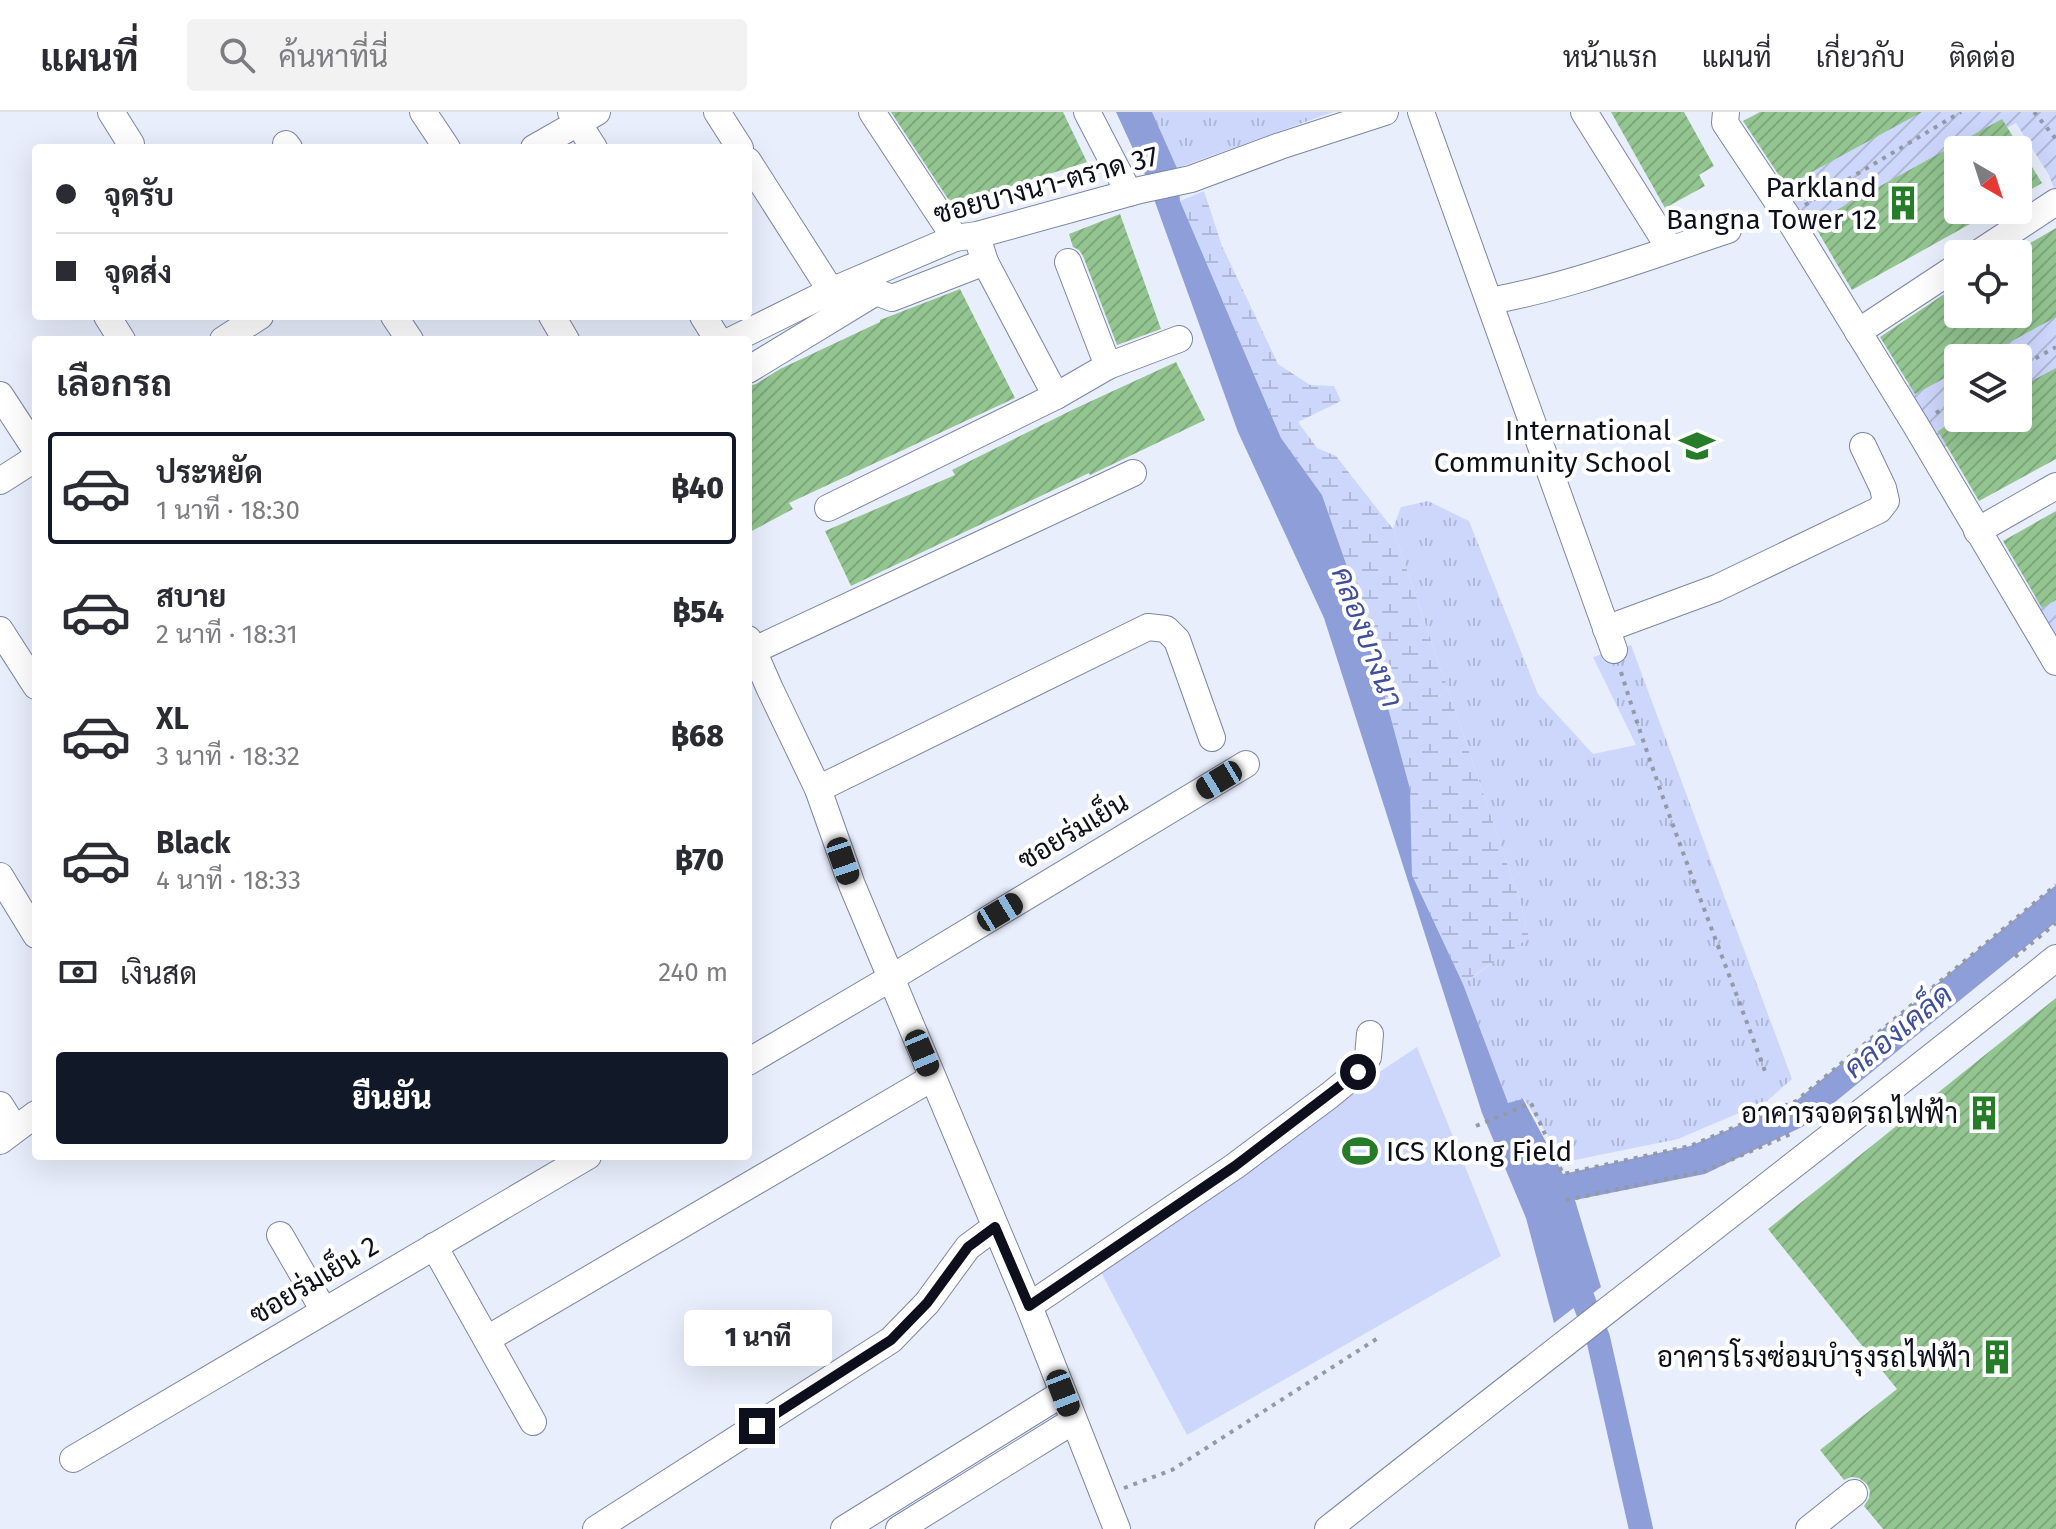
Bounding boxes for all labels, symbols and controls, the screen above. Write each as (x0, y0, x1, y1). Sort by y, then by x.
search box (187, 19, 747, 91)
icon: search (215, 33, 259, 77)
text: แผนที่ (40, 35, 139, 81)
text: ค้นหาที่นี่ (279, 39, 388, 75)
text: หน้าแรก (1563, 41, 1658, 74)
text: แผนที่ (1702, 41, 1772, 74)
text: เกี่ยวกับ (1816, 41, 1905, 74)
text: ติดต่อ (1949, 41, 2016, 74)
north arrow (1944, 136, 2032, 224)
map controls (1944, 136, 2032, 432)
street label: ซอยบางนา-ตราด 37 (930, 139, 1162, 231)
place label: Parkland Bangna Tower 12 (1666, 171, 1877, 236)
text: จุดรับ (104, 178, 174, 214)
building icon: Parkland Bangna Tower 12 (1884, 184, 1922, 222)
button: locate (1944, 240, 2032, 328)
text: จุดส่ง (104, 255, 172, 291)
button: layers (1944, 344, 2032, 432)
text: เลือกรถ (56, 362, 172, 406)
place label: International Community School (1434, 414, 1671, 479)
school or university icon: International Community School (1678, 427, 1716, 465)
icon: car (60, 452, 132, 524)
text: ประหยัด (156, 455, 263, 491)
text: ฿40 (671, 470, 724, 506)
text: 1 นาที · 18:30 (156, 495, 300, 526)
water label: คลองบางนา (1324, 562, 1410, 712)
icon: car (60, 576, 132, 648)
text: สบาย (156, 579, 226, 615)
text: ฿54 (673, 594, 724, 630)
text: 2 นาที · 18:31 (156, 619, 298, 650)
icon: car (60, 700, 132, 772)
text: XL (156, 701, 189, 737)
text: ฿68 (671, 718, 724, 754)
text: 3 นาที · 18:32 (156, 741, 300, 772)
car (1192, 757, 1246, 803)
street label: ซอยร่มเย็น (1010, 782, 1134, 877)
icon: car (60, 824, 132, 896)
text: Black (156, 825, 231, 861)
car (824, 834, 862, 888)
text: ฿70 (675, 842, 724, 878)
text: 4 นาที · 18:33 (156, 865, 301, 896)
car (973, 889, 1027, 935)
icon: cash (56, 950, 100, 994)
text: เงินสด (120, 956, 197, 992)
text: 240 m (658, 957, 728, 988)
water label: คลองเคล็ด (1834, 973, 1960, 1086)
car (902, 1026, 942, 1080)
button: ยืนยัน (56, 1052, 728, 1144)
route start (1340, 1054, 1376, 1090)
place label: อาคารจอดรถไฟฟ้า (1741, 1094, 1958, 1130)
building icon: อาคารจอดรถไฟฟ้า (1965, 1094, 2003, 1132)
sports icon: ICS Klong Field (1341, 1132, 1379, 1170)
place label: ICS Klong Field (1386, 1135, 1572, 1168)
street label: ซอยร่มเย็น 2 (242, 1225, 384, 1331)
callout: 1 นาที (683, 1310, 831, 1366)
text: 1 นาที (725, 1322, 791, 1353)
place label: อาคารโรงซ่อมบำรุงรถไฟฟ้า (1657, 1338, 1971, 1377)
building icon: อาคารโรงซ่อมบำรุงรถไฟฟ้า (1978, 1338, 2016, 1376)
car (1043, 1366, 1083, 1420)
route end (739, 1408, 775, 1444)

